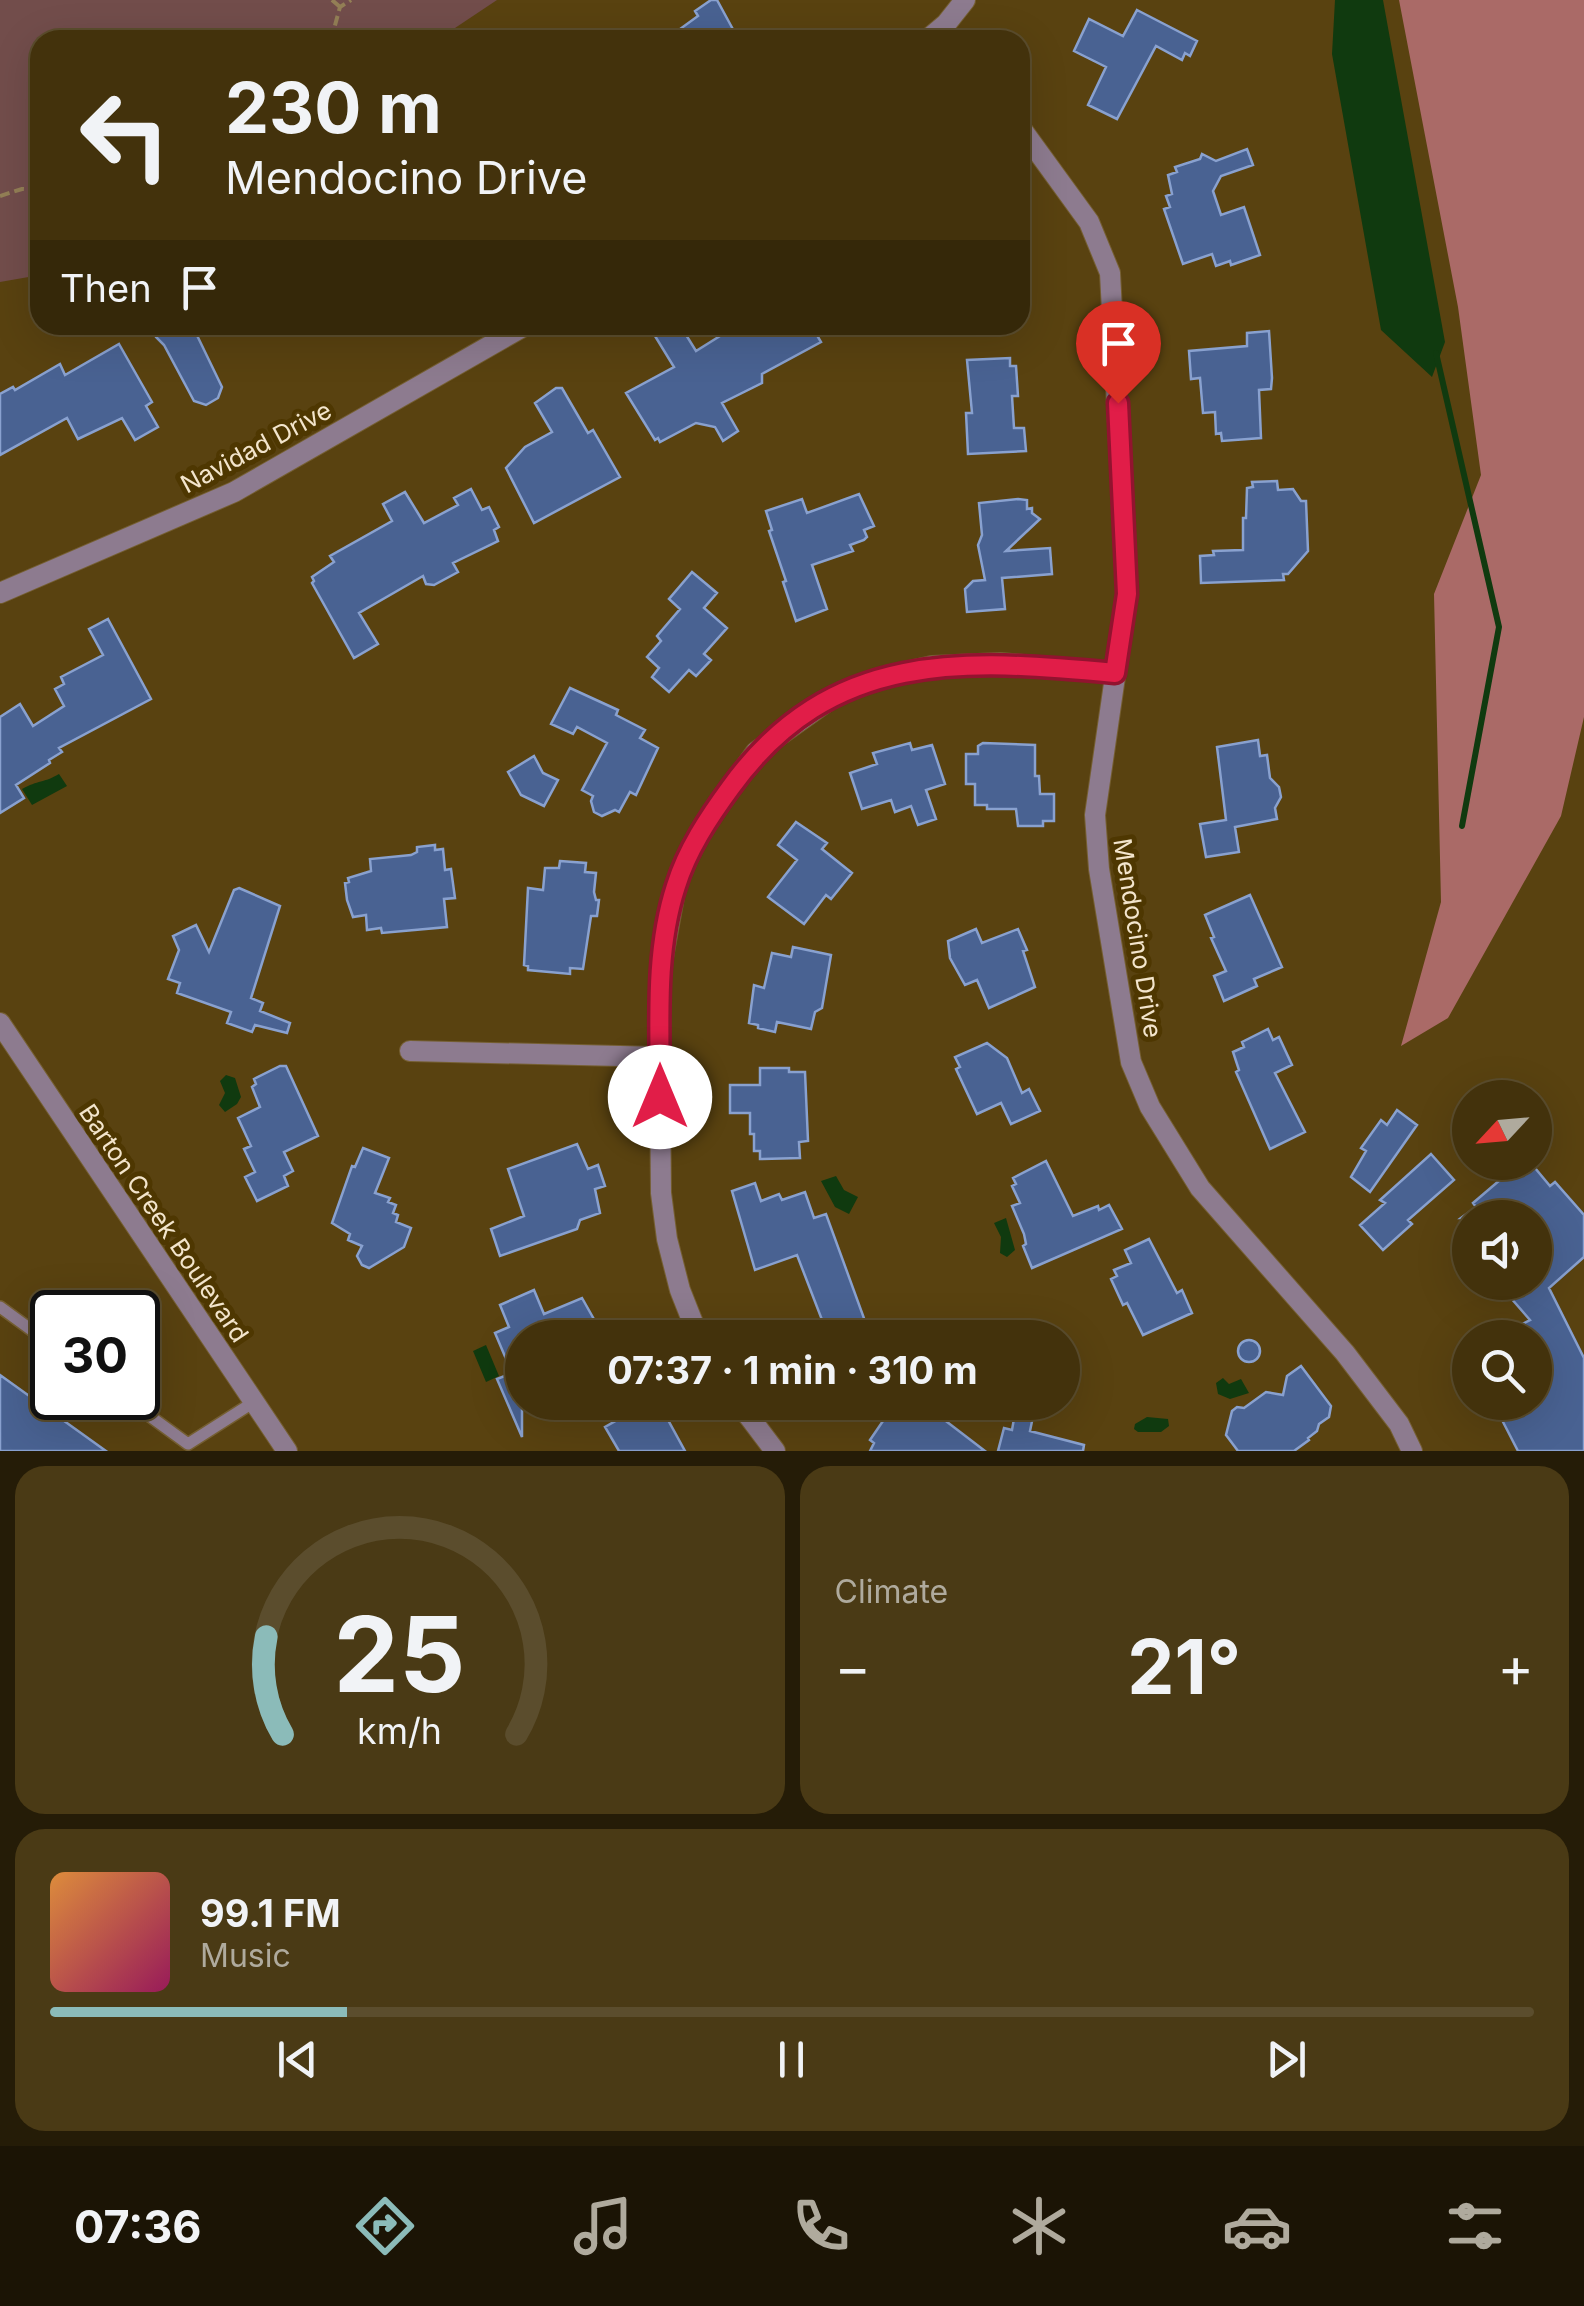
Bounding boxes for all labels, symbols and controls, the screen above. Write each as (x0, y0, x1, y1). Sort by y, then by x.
text: 230 m (225, 65, 442, 150)
icon: left (60, 70, 190, 200)
text: Mendocino Drive (225, 150, 588, 205)
icon: arrive (172, 260, 227, 315)
text: Then (60, 265, 152, 311)
pin (1076, 301, 1161, 404)
icon: arrive (1091, 316, 1146, 371)
street label: Navidad Drive (176, 395, 336, 499)
street label: Mendocino Drive (1107, 836, 1169, 1040)
position arrow (608, 1045, 712, 1149)
north arrow (1452, 1080, 1552, 1180)
map controls (1452, 1080, 1552, 1420)
street label: Barton Creek Boulevard (73, 1098, 255, 1348)
button: sound (1452, 1200, 1552, 1300)
speed limit sign: 30 (30, 1290, 160, 1420)
button: search (1452, 1320, 1552, 1420)
text: 07:37 · 1 min · 310 m (607, 1347, 978, 1393)
text: Climate (835, 1572, 948, 1611)
text: 25 (334, 1591, 466, 1717)
text: 21° (1127, 1621, 1241, 1712)
text: − (835, 1634, 871, 1700)
text: + (1498, 1634, 1534, 1700)
text: km/h (357, 1709, 442, 1753)
text: 99.1 FM (200, 1890, 341, 1936)
text: Music (200, 1936, 291, 1975)
icon: previous (270, 2032, 325, 2087)
icon: pause (764, 2032, 819, 2087)
icon: next (1259, 2032, 1314, 2087)
icon: directions (350, 2191, 420, 2261)
icon: music (568, 2191, 638, 2261)
icon: phone (786, 2191, 856, 2261)
icon: climate (1004, 2191, 1074, 2261)
icon: car (1222, 2191, 1292, 2261)
icon: filters (1440, 2191, 1510, 2261)
text: 07:36 (74, 2199, 201, 2254)

